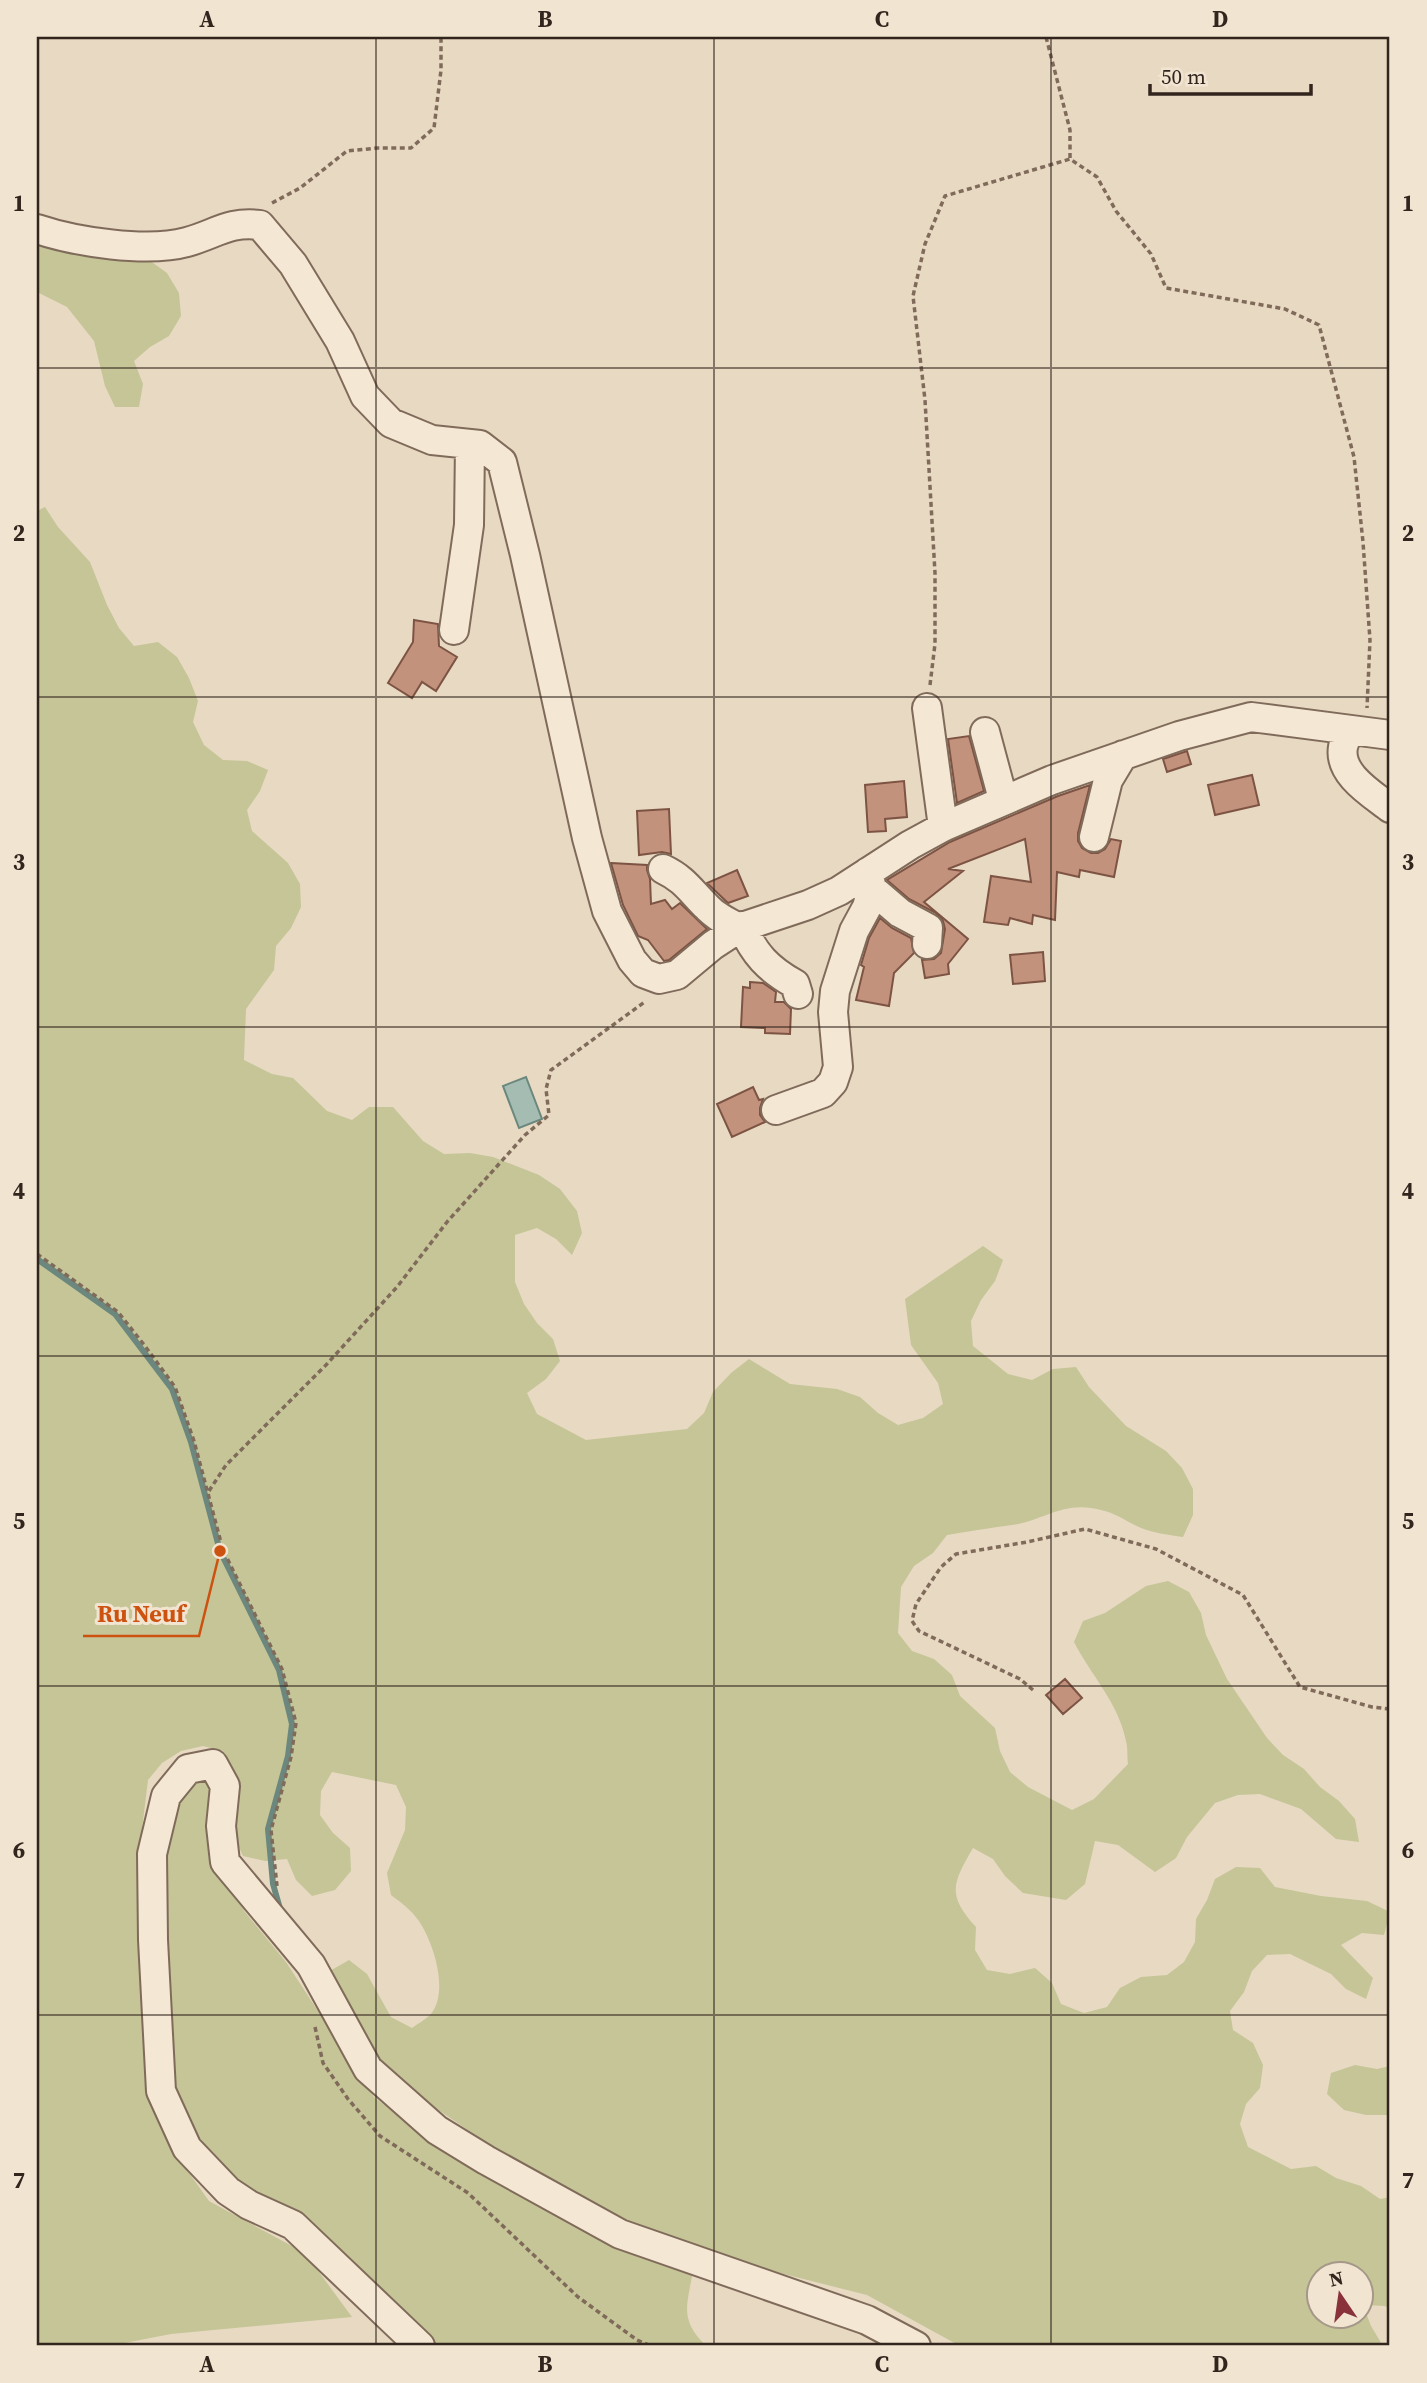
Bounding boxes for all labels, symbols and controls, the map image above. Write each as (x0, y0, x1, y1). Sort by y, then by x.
text: A (199, 3, 215, 35)
text: B (538, 3, 553, 35)
text: C (875, 3, 889, 35)
text: D (1212, 3, 1228, 35)
scale bar (1150, 52, 1312, 96)
text: 50 m (1161, 62, 1206, 91)
text: 1 (13, 187, 25, 219)
text: 1 (1402, 187, 1414, 219)
text: 2 (13, 517, 25, 549)
text: 2 (1402, 517, 1414, 549)
text: 3 (13, 846, 25, 878)
text: 3 (1402, 846, 1414, 878)
text: 4 (13, 1175, 25, 1207)
text: 4 (1402, 1175, 1414, 1207)
text: 5 (13, 1505, 25, 1537)
text: 5 (1402, 1505, 1414, 1537)
callout: Ru Neuf (83, 1591, 199, 1636)
text: Ru Neuf (97, 1597, 188, 1630)
text: 6 (13, 1834, 25, 1866)
text: 6 (1402, 1834, 1414, 1866)
text: 7 (13, 2164, 25, 2196)
text: 7 (1402, 2164, 1414, 2196)
north arrow (1304, 2260, 1374, 2330)
text: N (1327, 2264, 1346, 2293)
text: A (199, 2348, 215, 2380)
text: B (538, 2348, 553, 2380)
text: C (875, 2348, 889, 2380)
text: D (1212, 2348, 1228, 2380)

